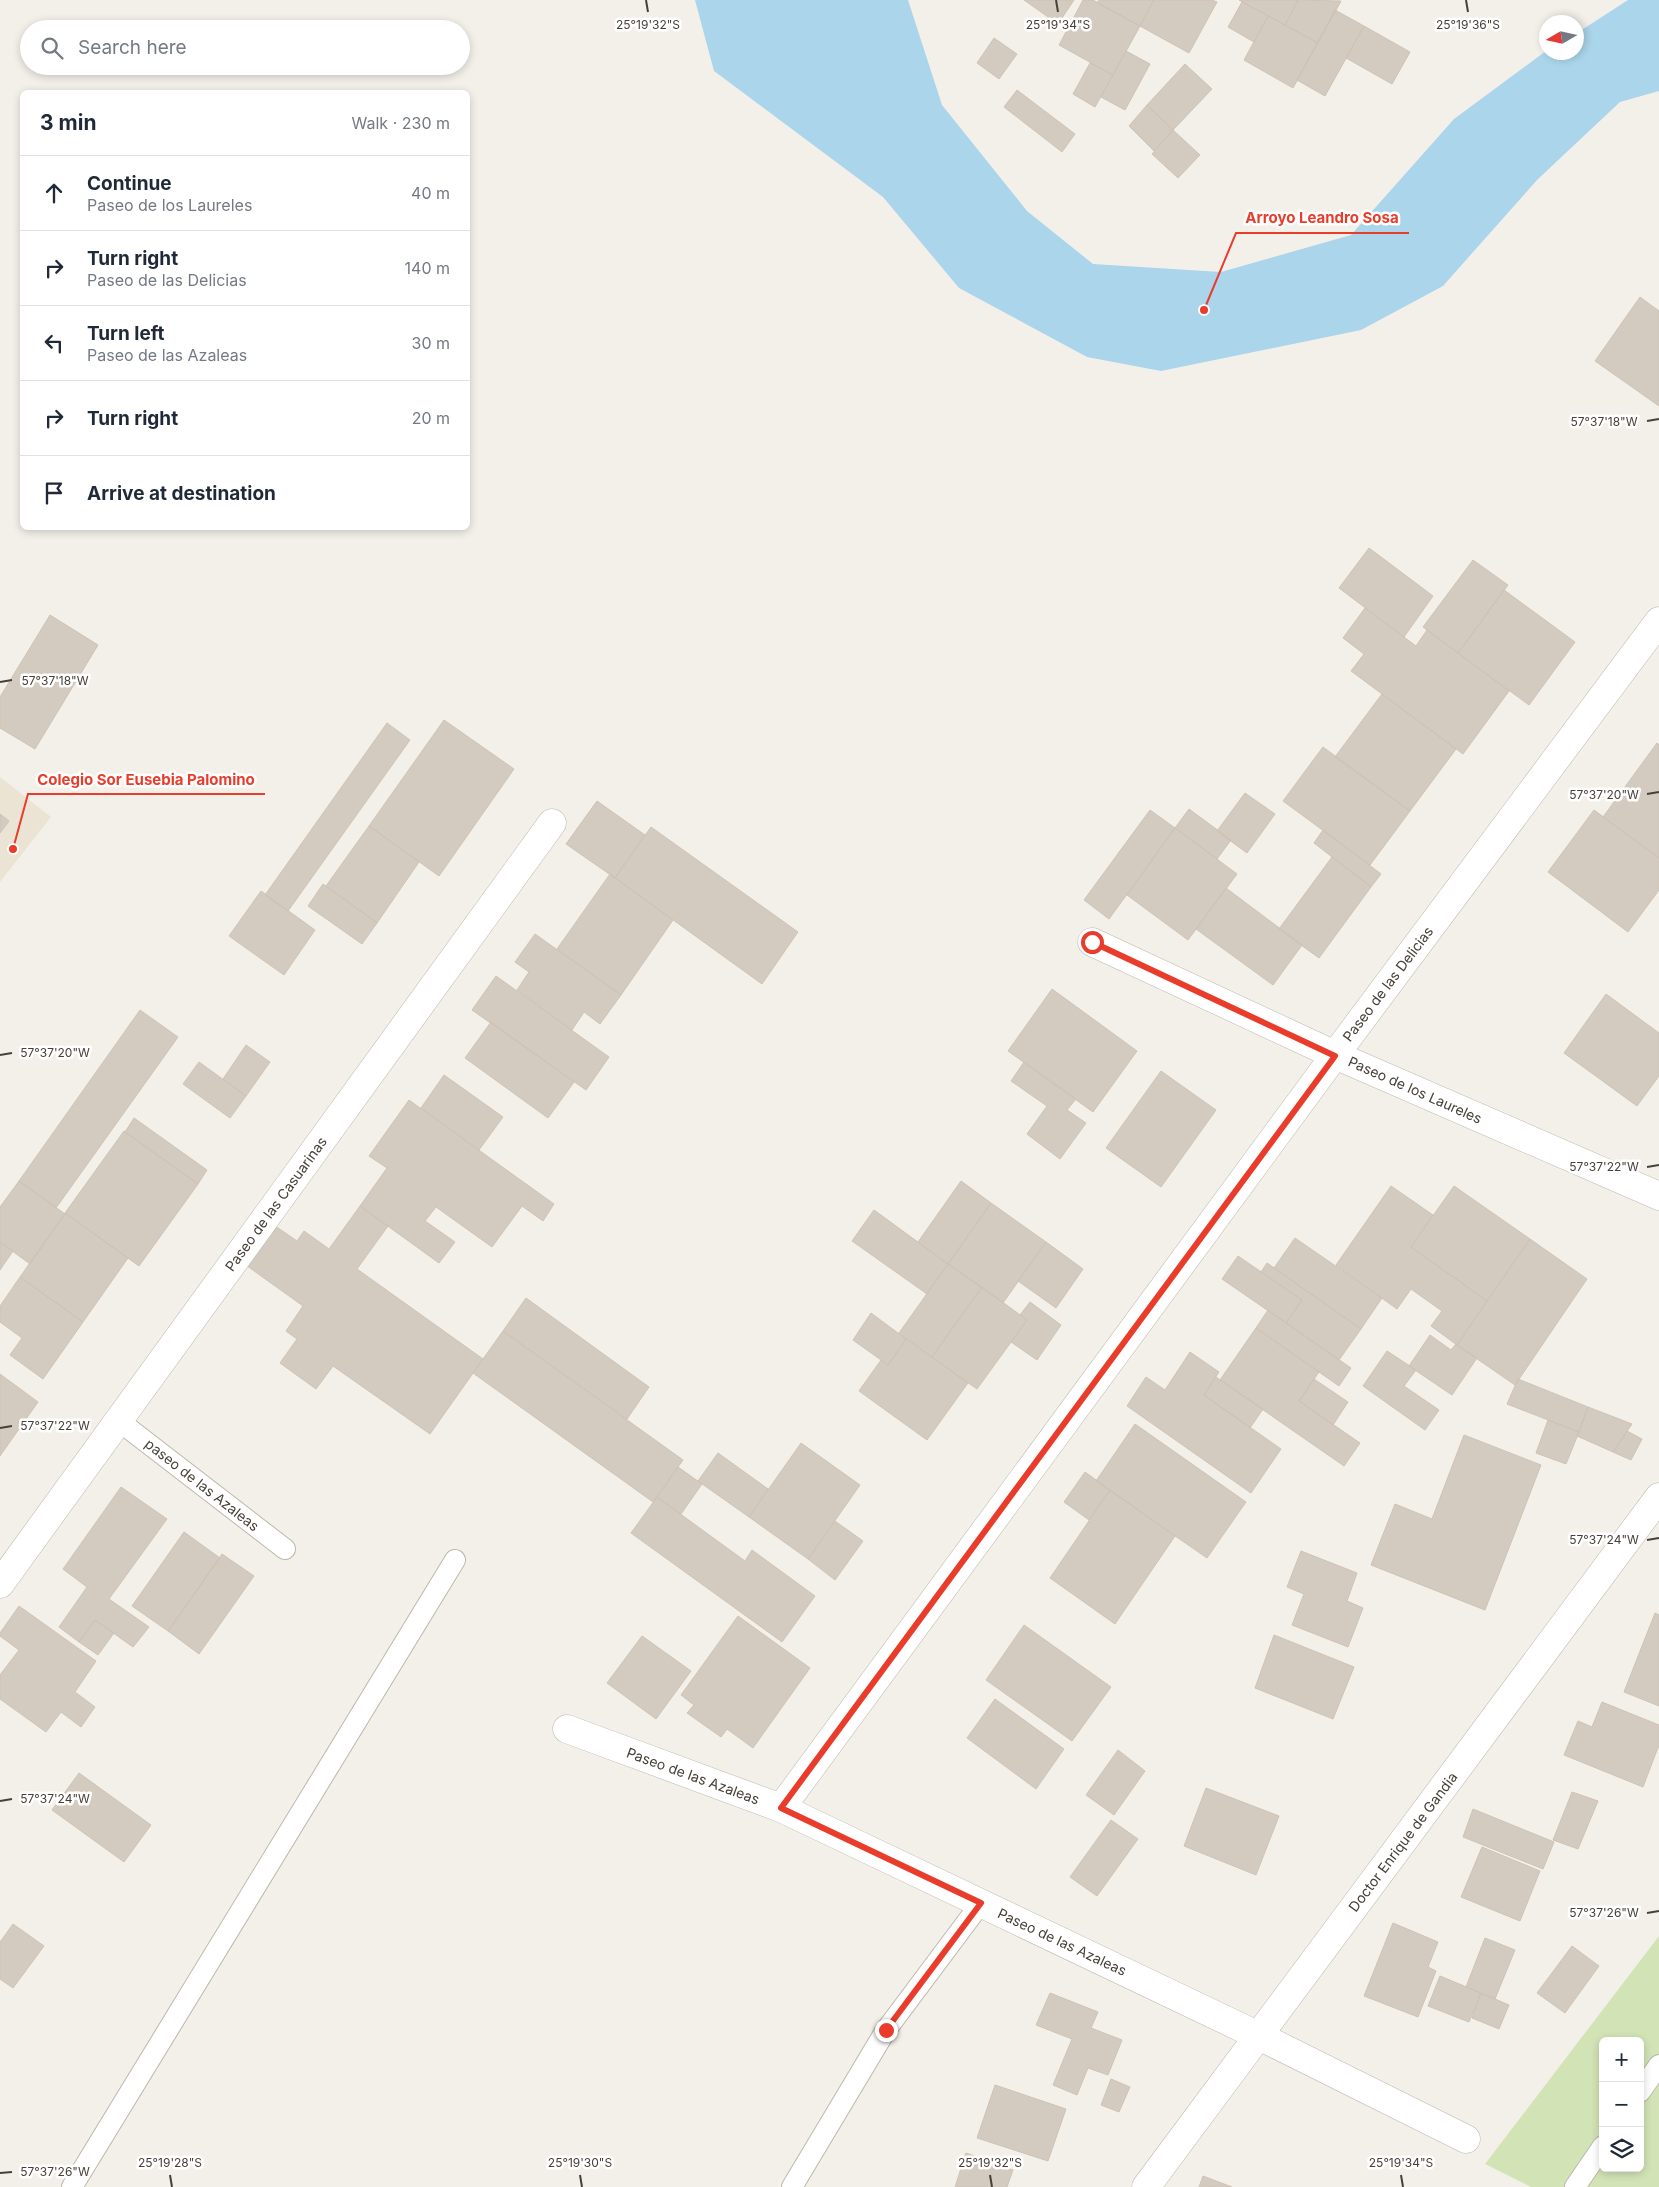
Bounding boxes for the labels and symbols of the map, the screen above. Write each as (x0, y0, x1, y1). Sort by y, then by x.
north arrow (1539, 15, 1584, 60)
text: 25°19'32"S (616, 17, 680, 32)
text: 25°19'34"S (1026, 17, 1091, 32)
text: 25°19'36"S (1436, 17, 1500, 32)
callout: Arroyo Leandro Sosa (1236, 203, 1409, 233)
text: Arroyo Leandro Sosa (1245, 208, 1399, 227)
text: 57°37'18"W (1570, 414, 1638, 429)
text: 57°37'18"W (21, 673, 89, 688)
callout: Colegio Sor Eusebia Palomino (28, 764, 265, 794)
text: Colegio Sor Eusebia Palomino (37, 770, 255, 789)
text: 57°37'20"W (1569, 787, 1639, 802)
street label: Paseo de las Delicias (1339, 923, 1436, 1045)
route start (1081, 931, 1104, 954)
text: 57°37'20"W (20, 1045, 90, 1060)
street label: Paseo de los Laureles (1346, 1052, 1485, 1127)
street label: Paseo de las Casuarinas (221, 1133, 330, 1274)
text: 57°37'22"W (1569, 1159, 1639, 1174)
text: 57°37'22"W (20, 1418, 90, 1433)
street label: paseo de las Azaleas (142, 1435, 263, 1534)
text: 57°37'24"W (1569, 1532, 1639, 1547)
street label: Paseo de las Azaleas (624, 1744, 762, 1807)
street label: Doctor Enrique de Gandia (1345, 1769, 1461, 1915)
text: 57°37'24"W (20, 1791, 90, 1806)
street label: Paseo de las Azaleas (995, 1904, 1129, 1979)
text: 57°37'26"W (1569, 1905, 1639, 1920)
route end (875, 2019, 898, 2042)
text: 25°19'28"S (138, 2155, 202, 2170)
text: 25°19'30"S (548, 2155, 612, 2170)
text: 25°19'32"S (958, 2155, 1022, 2170)
text: 25°19'34"S (1369, 2155, 1434, 2170)
text: 57°37'26"W (20, 2164, 90, 2179)

